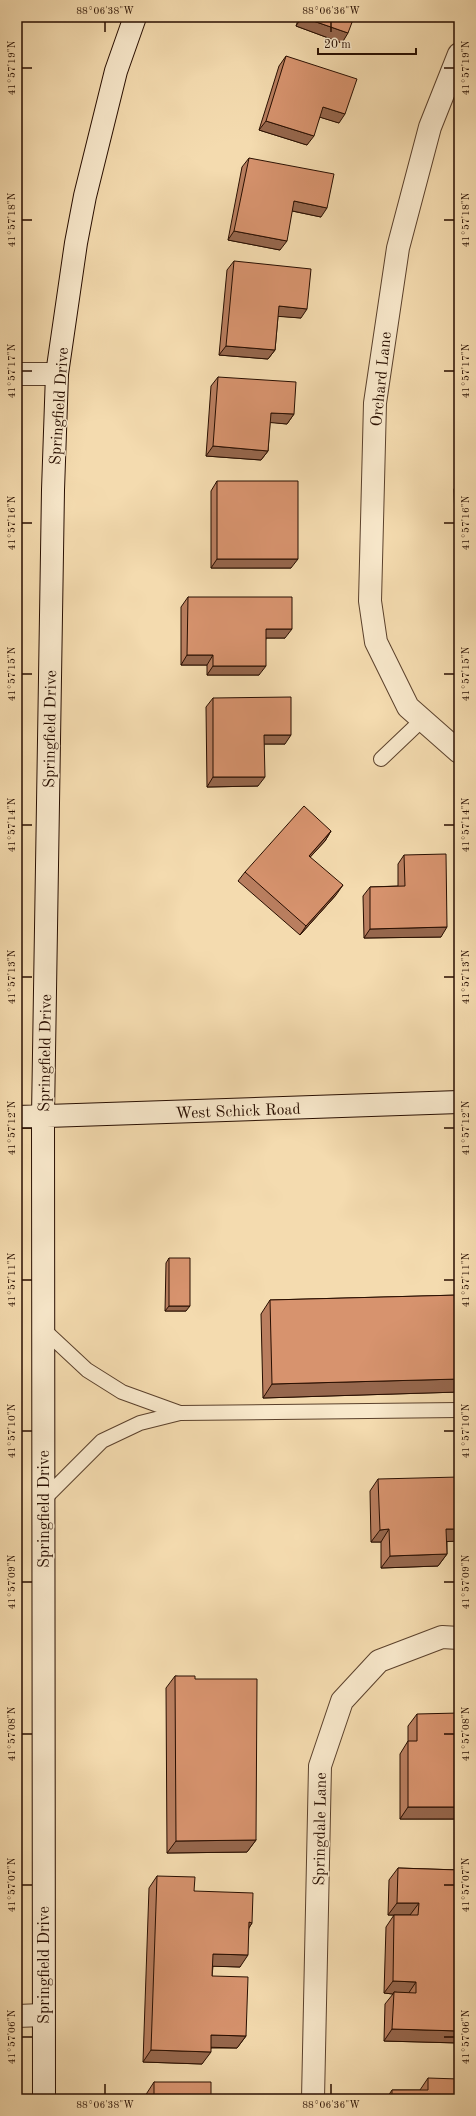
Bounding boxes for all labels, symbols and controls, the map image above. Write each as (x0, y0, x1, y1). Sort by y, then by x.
text: 88°06'38"W (76, 6, 134, 16)
text: 88°06'36"W (302, 6, 360, 16)
scale bar (318, 30, 416, 56)
text: 20 m (324, 39, 351, 51)
text: 41°57'19"N (7, 40, 17, 95)
text: 41°57'19"N (461, 40, 471, 95)
text: 41°57'18"N (7, 192, 17, 247)
text: 41°57'18"N (461, 192, 471, 247)
street label: Orchard Lane (369, 331, 395, 427)
text: 41°57'17"N (7, 343, 17, 398)
text: 41°57'17"N (461, 343, 471, 398)
street label: Springfield Drive (48, 347, 72, 465)
text: 41°57'16"N (7, 495, 17, 550)
text: 41°57'16"N (461, 495, 471, 550)
text: 41°57'15"N (7, 646, 17, 701)
text: 41°57'15"N (461, 646, 471, 701)
street label: Springfield Drive (42, 670, 60, 788)
text: 41°57'14"N (7, 797, 17, 852)
text: 41°57'14"N (461, 797, 471, 852)
text: 41°57'13"N (7, 949, 17, 1004)
text: 41°57'13"N (461, 949, 471, 1004)
street label: Springfield Drive (37, 994, 55, 1112)
text: 41°57'12"N (7, 1100, 17, 1155)
text: 41°57'12"N (461, 1100, 471, 1155)
street label: West Schick Road (175, 1102, 301, 1122)
text: 41°57'11"N (7, 1252, 17, 1307)
text: 41°57'11"N (461, 1252, 471, 1307)
text: 41°57'10"N (7, 1403, 17, 1458)
text: 41°57'10"N (461, 1403, 471, 1458)
street label: Springfield Drive (37, 1450, 53, 1568)
text: 41°57'09"N (7, 1554, 17, 1609)
text: 41°57'09"N (461, 1554, 471, 1609)
text: 41°57'08"N (7, 1706, 17, 1761)
text: 41°57'08"N (461, 1706, 471, 1761)
street label: Springdale Lane (312, 1772, 330, 1886)
text: 41°57'07"N (7, 1857, 17, 1912)
text: 41°57'07"N (461, 1857, 471, 1912)
street label: Springfield Drive (37, 1906, 53, 2024)
text: 41°57'06"N (7, 2009, 17, 2064)
text: 41°57'06"N (461, 2009, 471, 2064)
text: 88°06'38"W (76, 2100, 134, 2110)
text: 88°06'36"W (302, 2100, 360, 2110)

